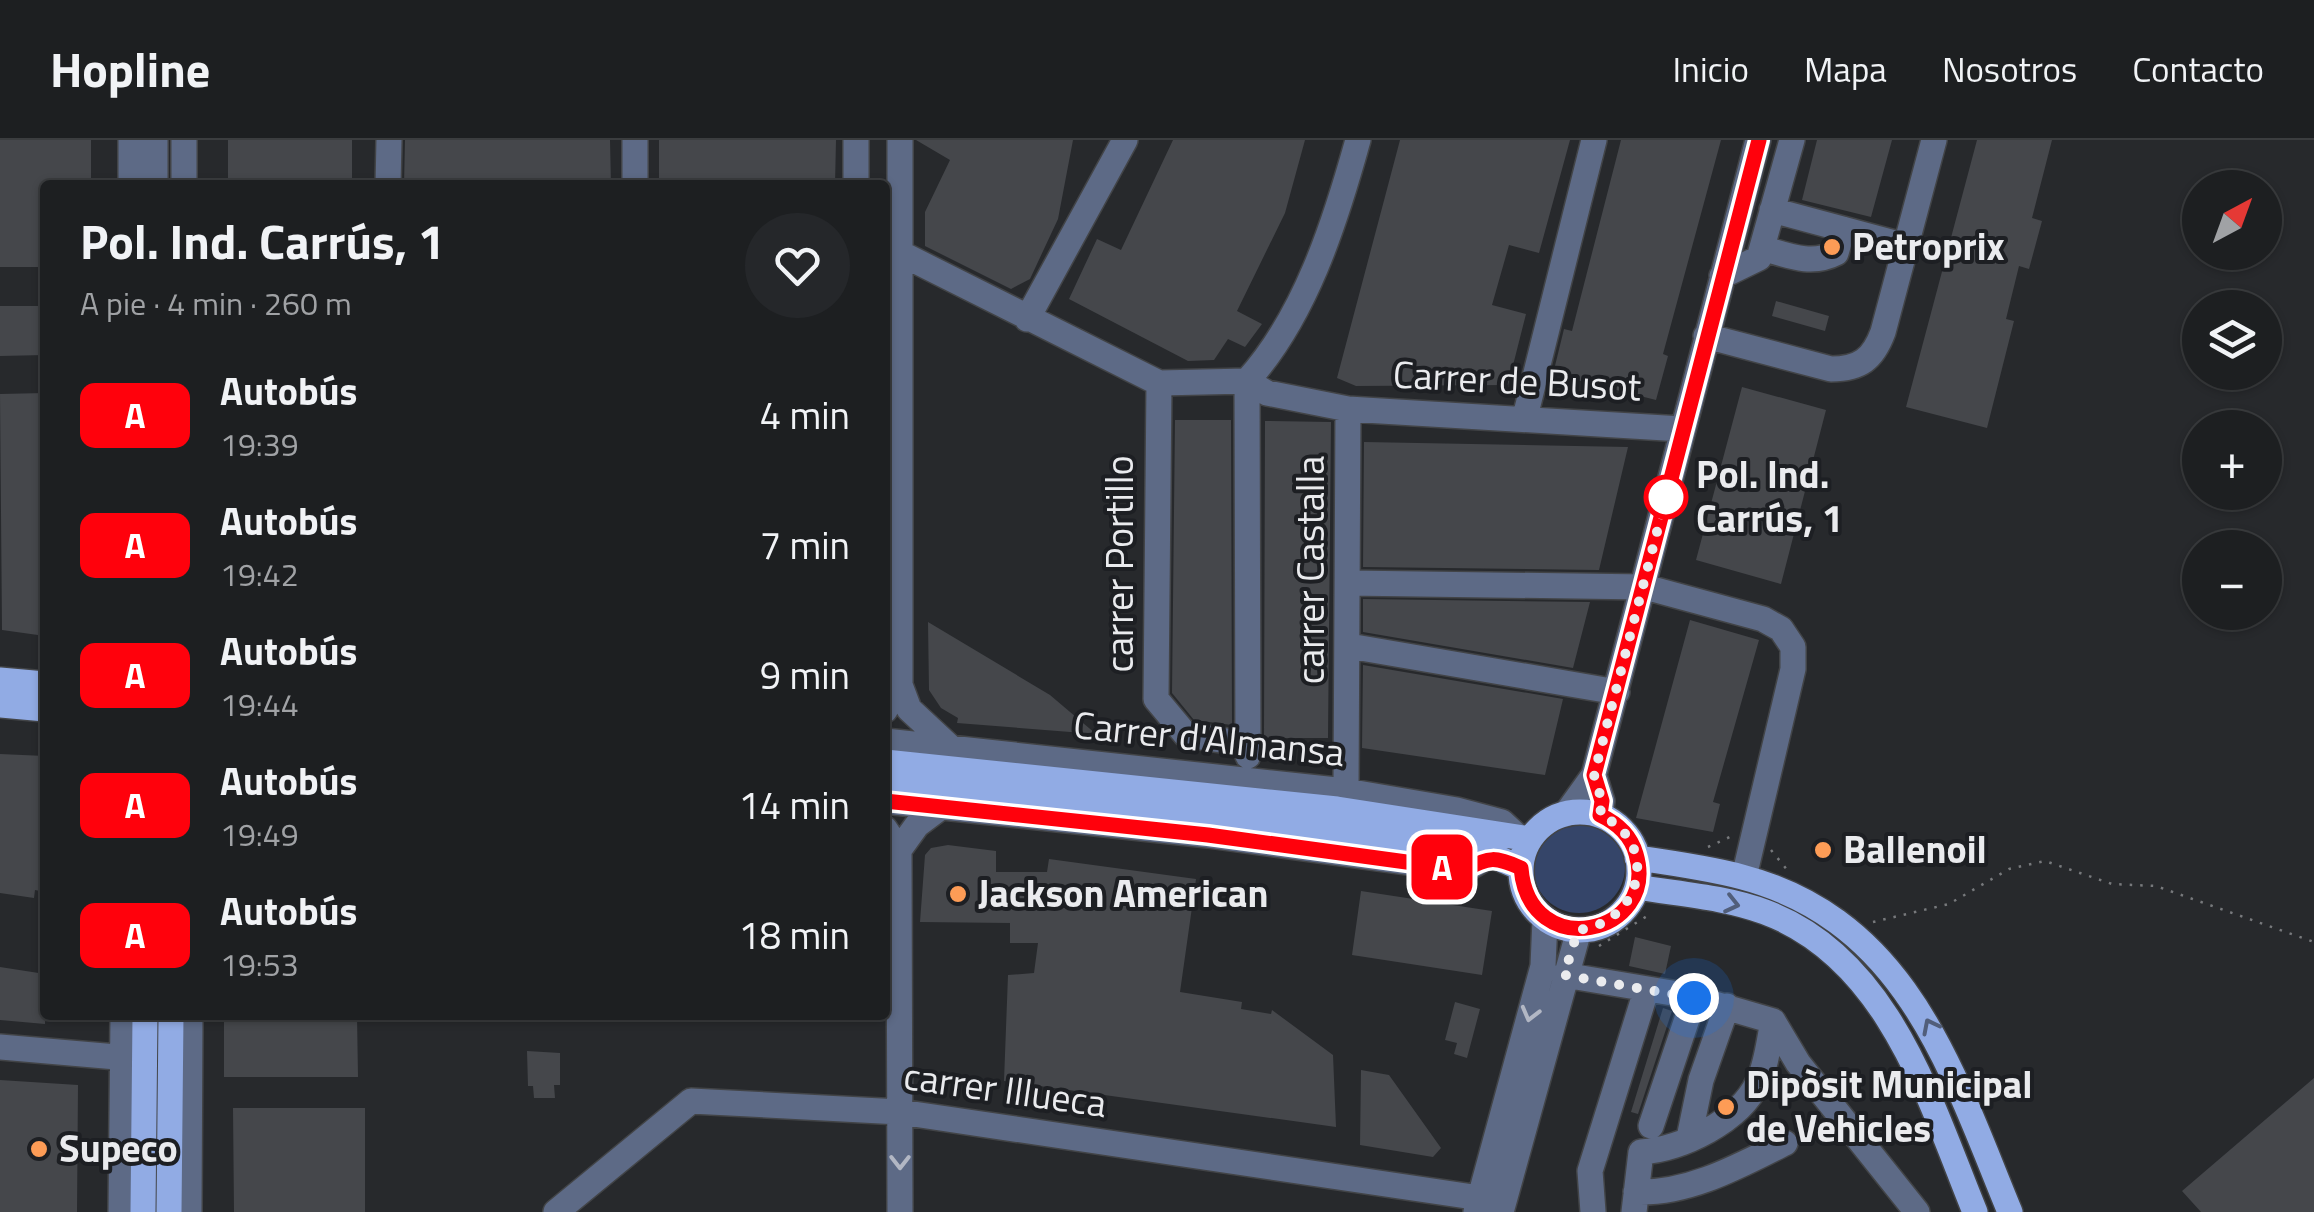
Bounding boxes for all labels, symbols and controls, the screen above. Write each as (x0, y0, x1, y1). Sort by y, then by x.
text: Hopline (50, 33, 210, 106)
text: Inicio (1672, 42, 1749, 96)
text: Mapa (1804, 42, 1887, 96)
text: Nosotros (1942, 42, 2077, 96)
text: Contacto (2132, 42, 2264, 96)
north arrow (2182, 170, 2282, 270)
map controls (2182, 170, 2282, 630)
text: Pol. Ind. Carrús, 1 (80, 205, 445, 278)
button: heart (745, 213, 850, 318)
place label: Petroprix (1852, 217, 2005, 275)
marker: Petroprix (1821, 236, 1843, 258)
text: A pie · 4 min · 260 m (80, 279, 352, 327)
button: layers (2182, 290, 2282, 390)
street label: Carrer de Busot (1391, 345, 1643, 415)
text: Autobús (220, 362, 358, 420)
text: 4 min (760, 386, 850, 444)
text: A (124, 388, 146, 442)
button: + (2182, 410, 2282, 510)
text: 19:39 (220, 420, 299, 468)
place label: Pol. Ind. Carrús, 1 (1696, 445, 1843, 547)
street label: carrer Portillo (1090, 455, 1148, 673)
street label: carrer Castalla (1281, 456, 1339, 684)
marker: Pol. Ind. Carrús, 1 (1645, 476, 1687, 518)
text: Autobús (220, 492, 358, 550)
text: 7 min (760, 516, 850, 574)
text: A (124, 518, 146, 572)
button: − (2182, 530, 2282, 630)
text: 19:42 (220, 550, 299, 598)
text: Autobús (220, 622, 358, 680)
text: 9 min (760, 646, 850, 704)
text: A (124, 648, 146, 702)
text: 19:44 (220, 680, 299, 728)
street label: Carrer d'Almansa (1071, 695, 1347, 781)
text: Autobús (220, 752, 358, 810)
text: 14 min (739, 776, 850, 834)
text: A (124, 778, 146, 832)
text: 19:49 (220, 810, 299, 858)
place label: Ballenoil (1843, 820, 1987, 878)
line badge: A (1410, 834, 1474, 900)
marker: Ballenoil (1812, 839, 1834, 861)
text: A (1431, 840, 1453, 894)
place label: Jackson American (978, 864, 1268, 922)
text: Autobús (220, 882, 358, 940)
marker: Jackson American (947, 883, 969, 905)
one-way arrow (1724, 892, 1741, 913)
text: 18 min (739, 906, 850, 964)
text: A (124, 908, 146, 962)
text: 19:53 (220, 940, 299, 988)
your location (1669, 973, 1719, 1023)
one-way arrow (1520, 1005, 1541, 1022)
one-way arrow (1923, 1019, 1942, 1037)
street label: carrer Illueca (900, 1046, 1110, 1132)
place label: Dipòsit Municipal de Vehicles (1746, 1055, 2032, 1157)
marker: Dipòsit Municipal de Vehicles (1715, 1096, 1737, 1118)
place label: Supeco (59, 1119, 178, 1177)
marker: Supeco (28, 1138, 50, 1160)
one-way arrow (889, 1154, 911, 1170)

